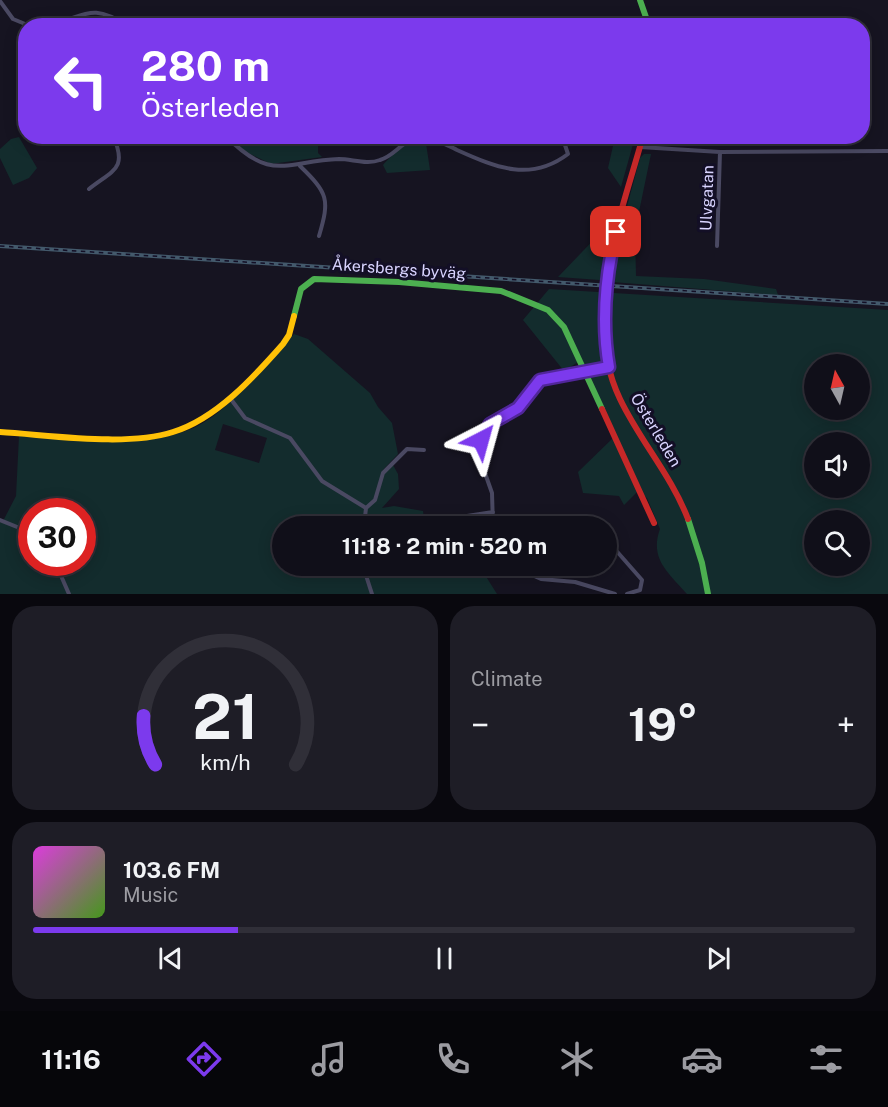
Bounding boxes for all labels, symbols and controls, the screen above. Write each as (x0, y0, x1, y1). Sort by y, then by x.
text: 280 m (141, 41, 270, 90)
icon: left (42, 42, 120, 120)
text: Österleden (141, 91, 280, 123)
street label: Ulvgatan (696, 165, 718, 231)
pin (590, 206, 641, 257)
icon: arrive (599, 215, 632, 248)
street label: Åkersbergs byväg (331, 253, 467, 283)
north arrow (804, 354, 870, 420)
map controls (804, 354, 870, 576)
street label: Österleden (627, 389, 686, 470)
position arrow (449, 408, 513, 472)
button: sound (804, 432, 870, 498)
speed limit sign: 30 (18, 498, 96, 576)
button: search (804, 510, 870, 576)
text: 11:18 · 2 min · 520 m (342, 533, 547, 559)
text: Climate (471, 667, 543, 691)
text: 21 (192, 680, 258, 753)
text: 19° (628, 698, 698, 751)
text: − (471, 706, 489, 744)
text: + (837, 706, 855, 744)
text: km/h (200, 750, 250, 775)
text: 103.6 FM (123, 857, 220, 883)
text: Music (123, 883, 178, 907)
icon: previous (154, 942, 187, 975)
icon: pause (428, 942, 461, 975)
icon: next (702, 942, 735, 975)
icon: directions (183, 1038, 225, 1080)
icon: music (308, 1038, 350, 1080)
icon: phone (432, 1038, 474, 1080)
icon: climate (556, 1038, 598, 1080)
icon: car (681, 1038, 723, 1080)
icon: filters (805, 1038, 847, 1080)
text: 11:16 (41, 1043, 101, 1075)

